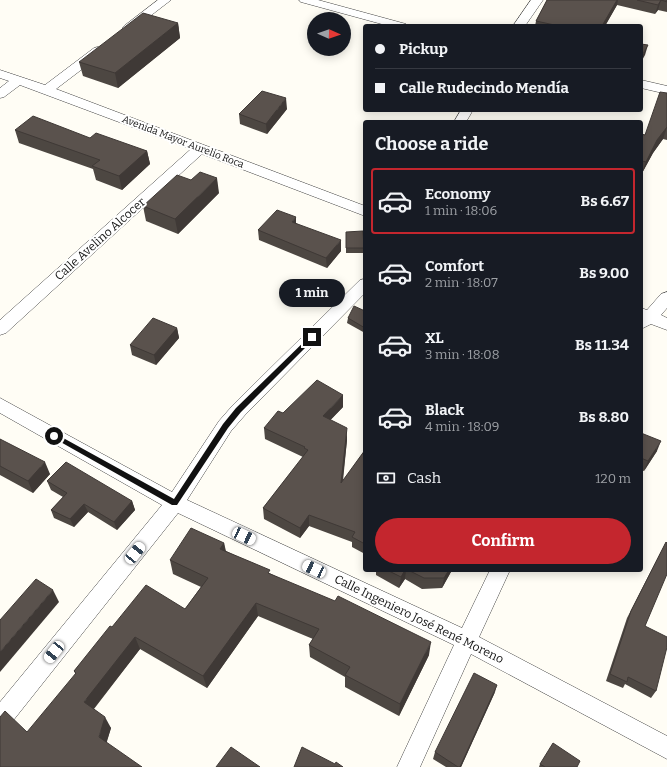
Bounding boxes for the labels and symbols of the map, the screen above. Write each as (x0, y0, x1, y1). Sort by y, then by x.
north arrow (307, 12, 351, 56)
street label: Avenida Mayor Aurelio Roca (120, 113, 246, 171)
street label: Calle Avelino Alcocer (52, 194, 149, 283)
callout: 1 min (279, 279, 345, 307)
route end (303, 328, 321, 346)
route start (45, 427, 63, 445)
car (231, 525, 257, 547)
car (123, 540, 147, 566)
car (301, 558, 327, 580)
street label: Calle Ingeniero José René Moreno (332, 572, 506, 666)
car (42, 639, 66, 665)

